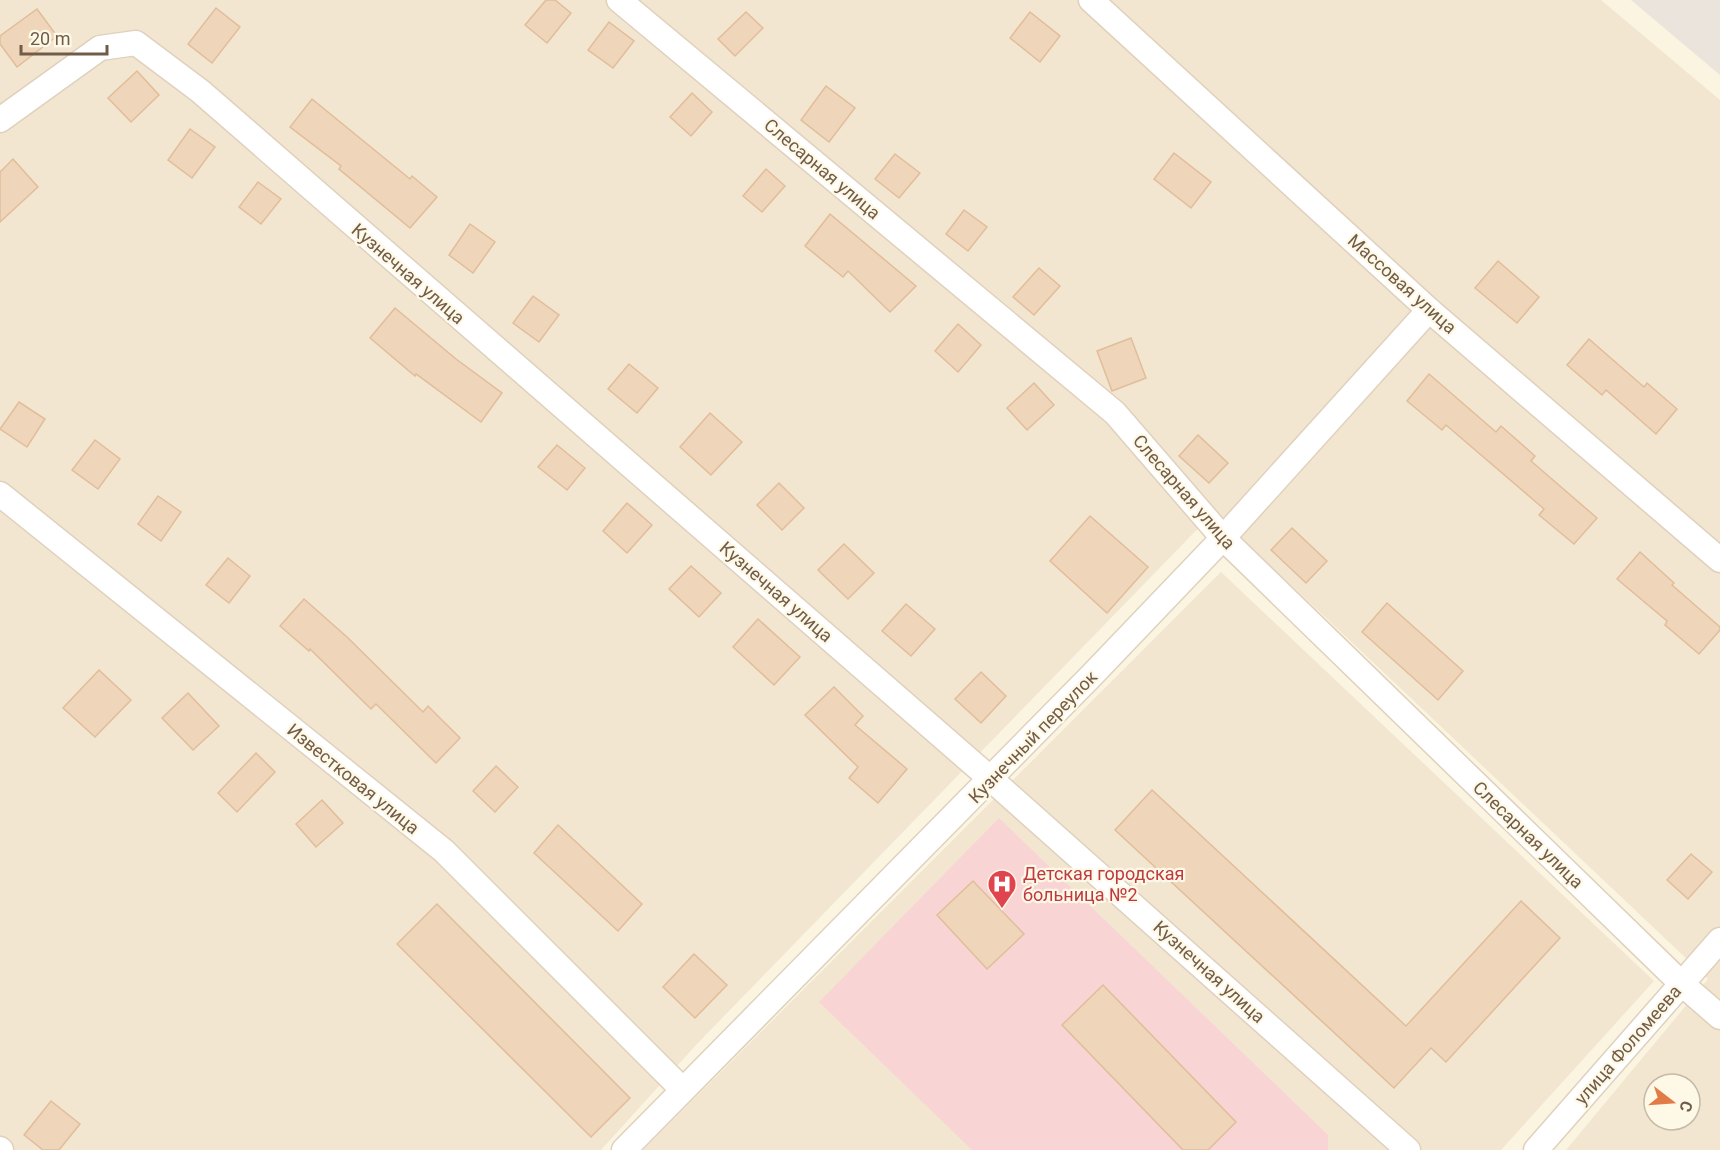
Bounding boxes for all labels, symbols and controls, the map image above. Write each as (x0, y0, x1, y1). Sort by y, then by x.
scale bar (21, 18, 106, 56)
text: 20 m (30, 28, 70, 49)
street label: Слесарная улица (760, 114, 885, 223)
street label: Кузнечная улица (348, 219, 469, 328)
street label: Массовая улица (1344, 229, 1461, 338)
street label: Слесарная улица (1129, 430, 1240, 553)
street label: Кузнечная улица (716, 537, 837, 646)
street label: Кузнечный переулок (964, 666, 1101, 807)
street label: Известковая улица (283, 719, 423, 838)
street label: Слесарная улица (1469, 777, 1588, 893)
place label: Детская городская больница №2 (1023, 863, 1184, 905)
hospital icon: Детская городская больница №2 (986, 868, 1018, 910)
street label: Кузнечная улица (1149, 916, 1269, 1027)
street label: улица Фоломеева (1570, 981, 1685, 1109)
north arrow (1642, 1072, 1702, 1132)
text: С (1675, 1098, 1696, 1114)

